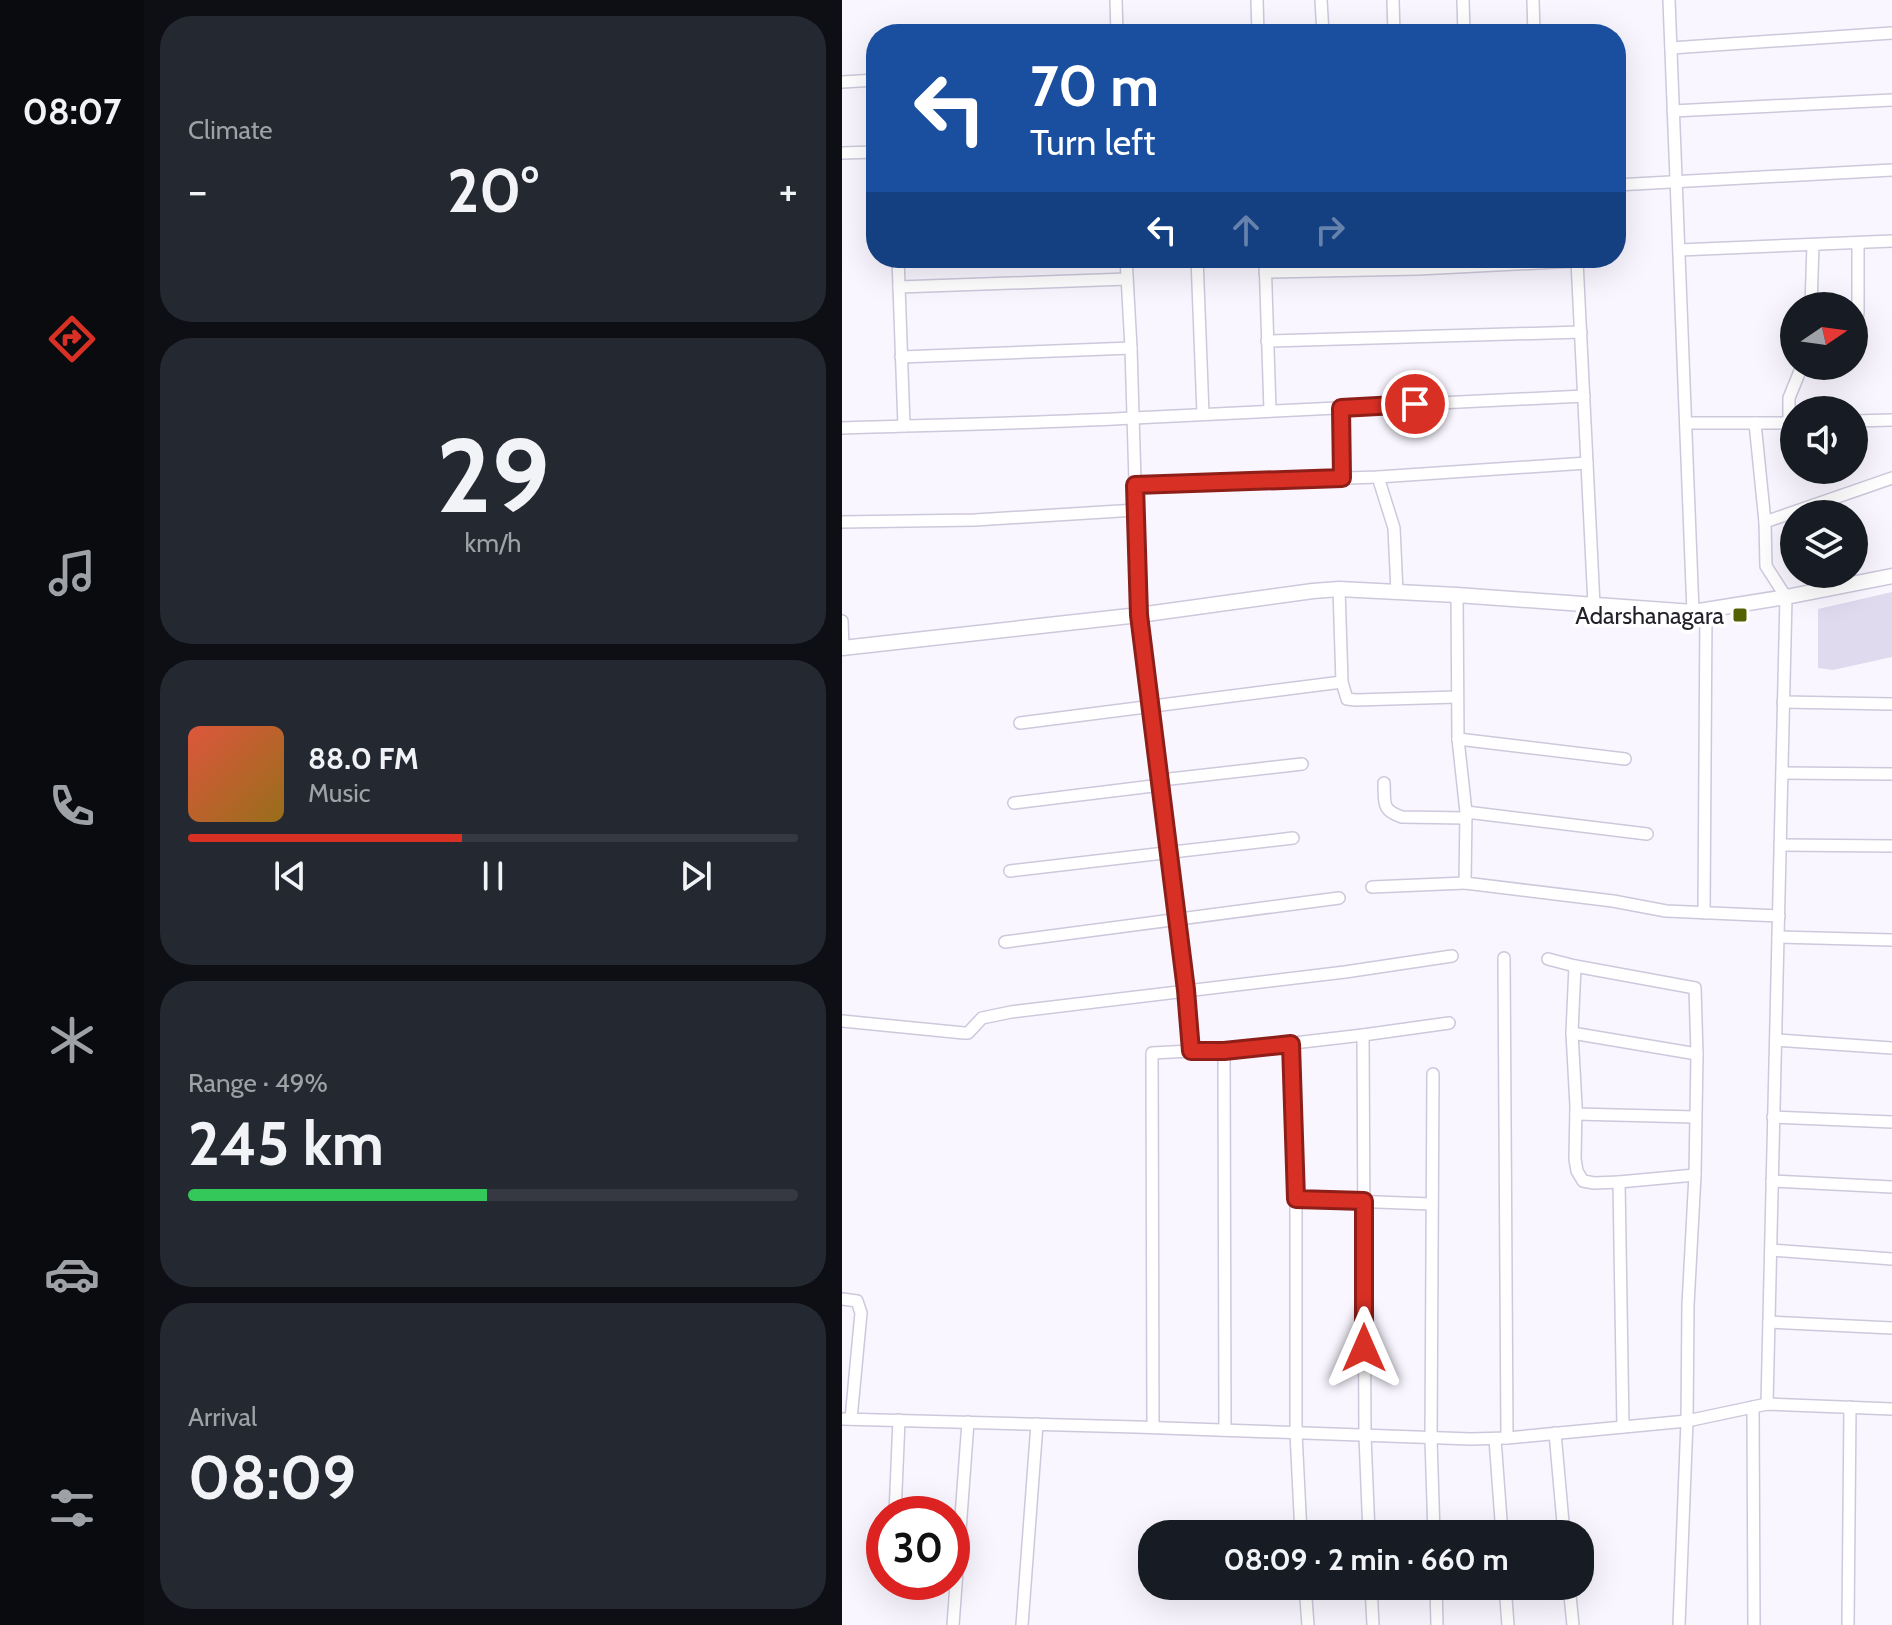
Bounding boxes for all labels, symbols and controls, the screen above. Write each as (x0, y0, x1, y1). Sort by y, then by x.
text: 70 m (1030, 52, 1159, 120)
icon: left (898, 56, 1002, 160)
text: 08:07 (23, 89, 121, 133)
text: Climate (188, 114, 273, 146)
text: Turn left (1030, 120, 1155, 164)
text: 20° (447, 154, 539, 227)
text: − (188, 164, 207, 217)
text: + (779, 164, 798, 217)
icon: left (1140, 208, 1184, 252)
icon: ahead (1224, 208, 1268, 252)
icon: right (1308, 208, 1352, 252)
north arrow (1780, 292, 1868, 380)
map controls (1780, 292, 1868, 588)
icon: directions (44, 311, 100, 367)
pin (1381, 370, 1449, 438)
icon: arrive (1393, 382, 1437, 426)
button: sound (1780, 396, 1868, 484)
text: 29 (436, 412, 550, 538)
button: layers (1780, 500, 1868, 588)
text: km/h (465, 527, 521, 559)
icon: music (44, 545, 100, 601)
place label: Adarshanagara (1575, 601, 1724, 630)
marker: Adarshanagara (1731, 606, 1749, 624)
text: 88.0 FM (308, 740, 419, 777)
text: Music (308, 777, 371, 809)
icon: phone (44, 778, 100, 834)
icon: previous (268, 854, 312, 898)
icon: pause (471, 854, 515, 898)
icon: next (674, 854, 718, 898)
icon: climate (44, 1012, 100, 1068)
text: Range · 49% (188, 1067, 328, 1099)
text: 245 km (188, 1107, 384, 1180)
icon: car (44, 1246, 100, 1302)
position arrow (1322, 1306, 1406, 1390)
text: Arrival (188, 1401, 257, 1433)
text: 08:09 (188, 1441, 356, 1514)
icon: filters (44, 1480, 100, 1536)
speed limit sign: 30 (866, 1496, 970, 1600)
text: 08:09 · 2 min · 660 m (1223, 1541, 1509, 1578)

